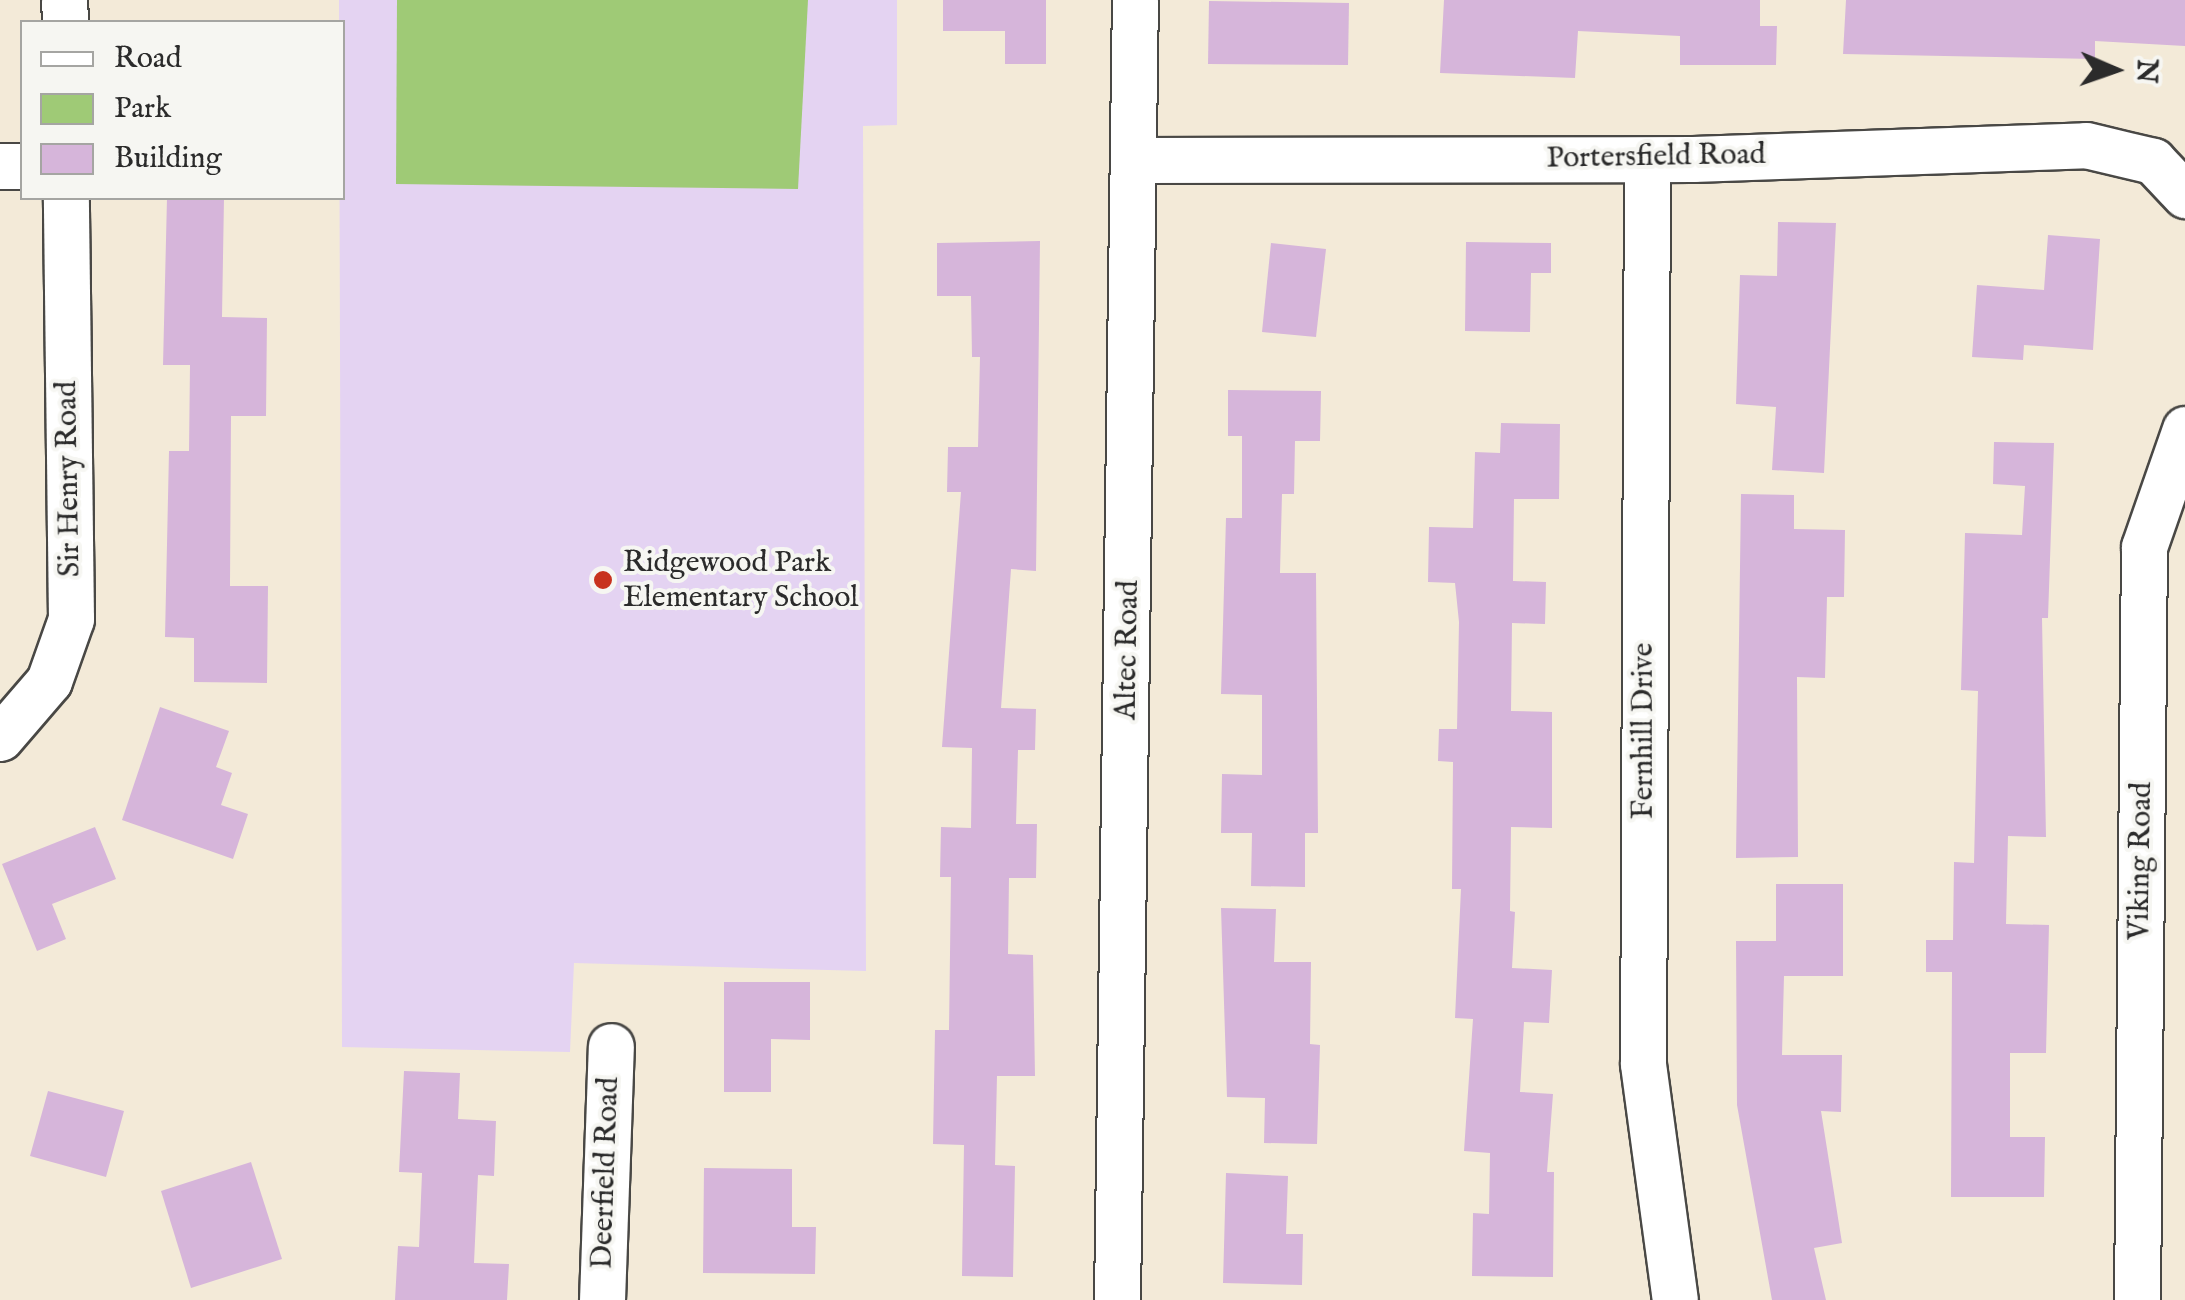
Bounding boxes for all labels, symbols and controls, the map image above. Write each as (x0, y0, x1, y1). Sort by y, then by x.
legend (20, 20, 345, 200)
north arrow (2065, 20, 2165, 120)
text: Road (114, 40, 182, 78)
text: N (2128, 58, 2163, 84)
text: Park (114, 90, 171, 128)
street label: Portersfield Road (1546, 137, 1766, 177)
text: Building (114, 140, 222, 178)
street label: Sir Henry Road (49, 381, 89, 577)
place label: Ridgewood Park Elementary School (623, 545, 859, 616)
marker: Ridgewood Park Elementary School (592, 569, 614, 591)
street label: Altec Road (1109, 580, 1147, 720)
street label: Fernhill Drive (1626, 643, 1662, 819)
street label: Viking Road (2122, 782, 2160, 940)
street label: Deerfield Road (585, 1076, 627, 1270)

